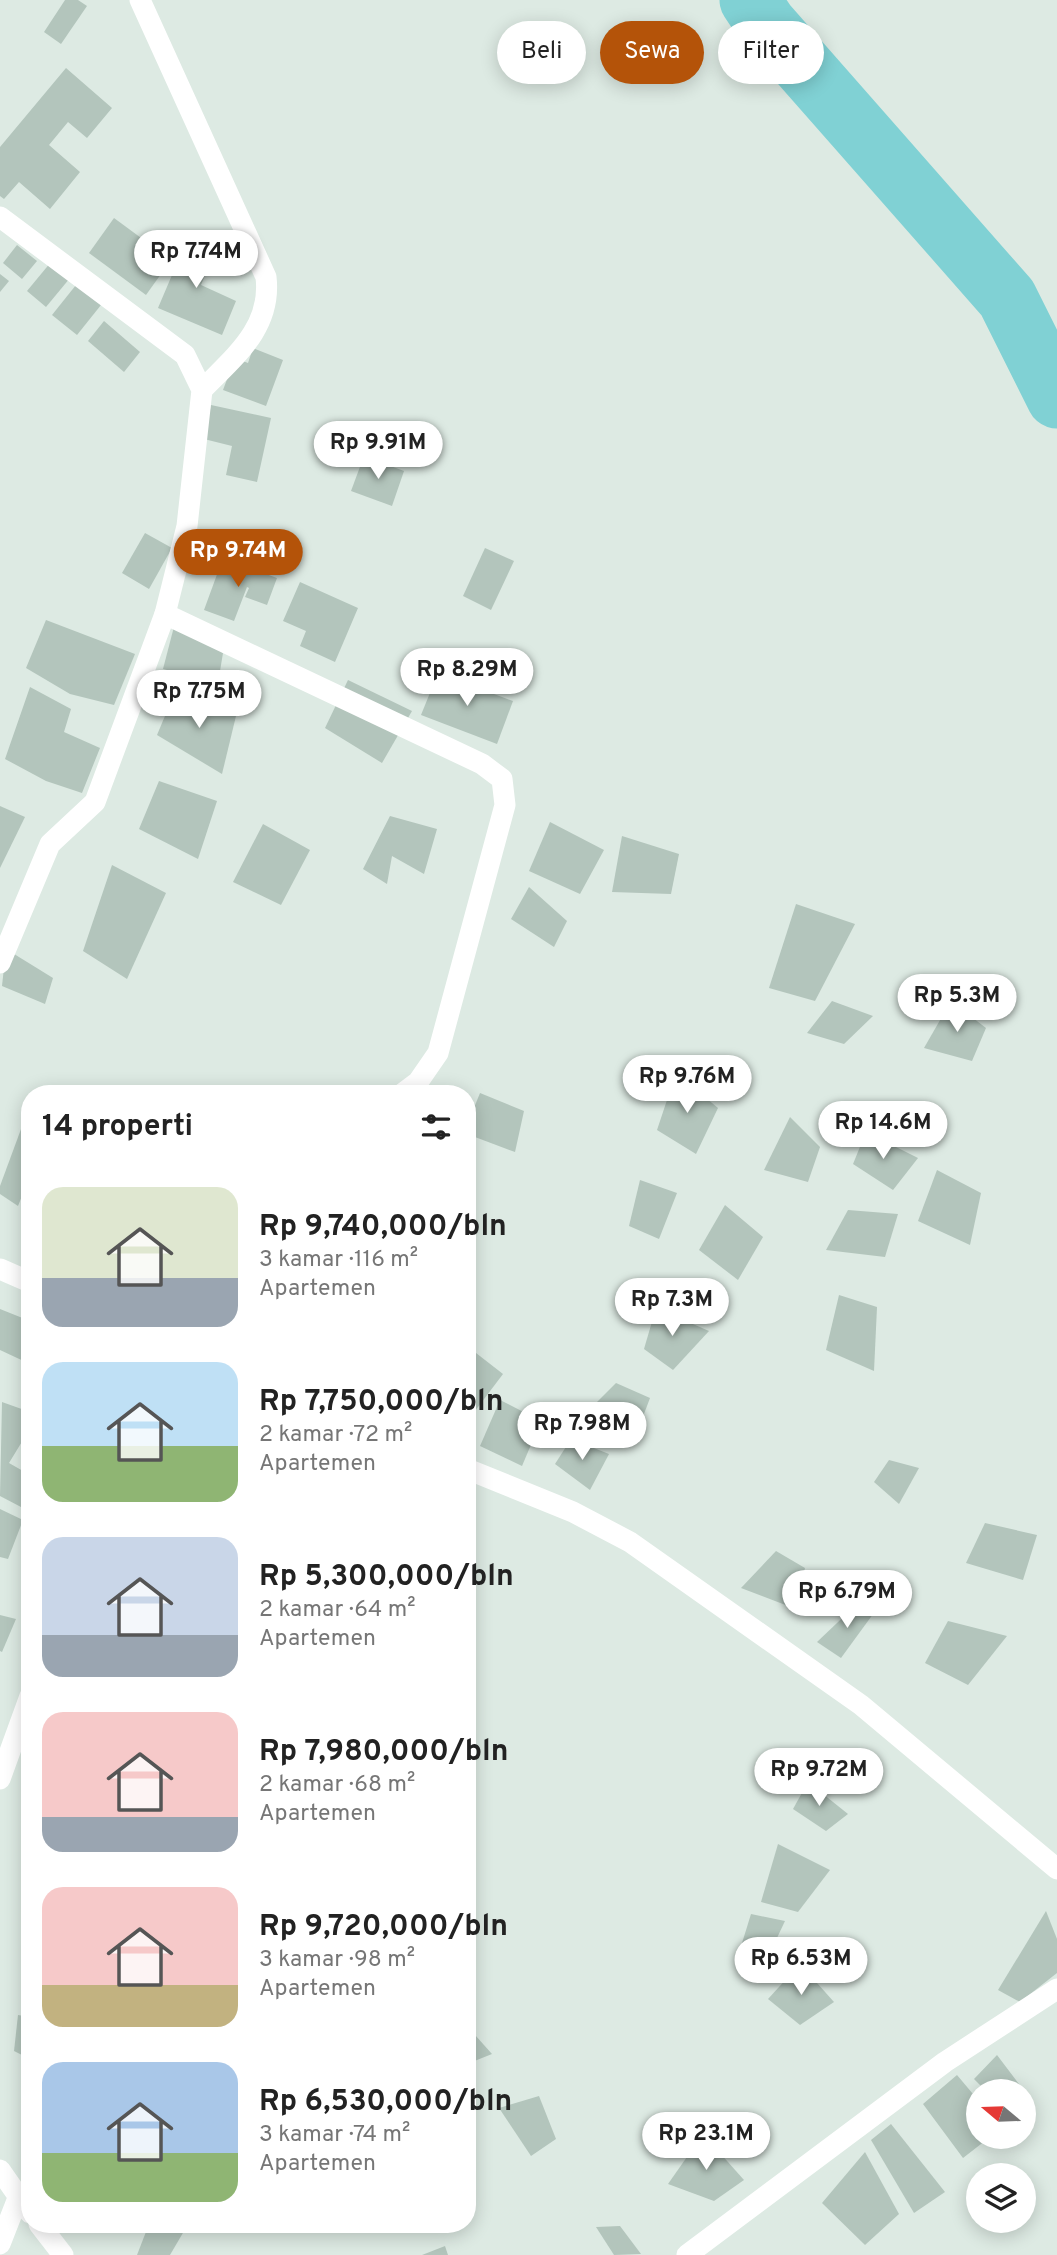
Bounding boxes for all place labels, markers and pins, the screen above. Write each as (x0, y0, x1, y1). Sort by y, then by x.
pin: Rp 7.74M (124, 230, 268, 290)
pin: Rp 9.91M (306, 421, 450, 481)
pin: Rp 9.74M (166, 530, 310, 589)
pin: Rp 8.29M (395, 648, 539, 708)
pin: Rp 7.75M (127, 670, 271, 730)
pin: Rp 5.3M (892, 974, 1022, 1034)
pin: Rp 9.76M (615, 1056, 759, 1115)
pin: Rp 14.6M (811, 1102, 955, 1161)
pin: Rp 7.3M (607, 1278, 737, 1338)
pin: Rp 7.98M (510, 1402, 654, 1462)
pin: Rp 6.79M (775, 1570, 919, 1630)
pin: Rp 9.72M (747, 1748, 891, 1808)
pin: Rp 6.53M (729, 1938, 873, 1997)
pin: Rp 23.1M (634, 2112, 778, 2172)

